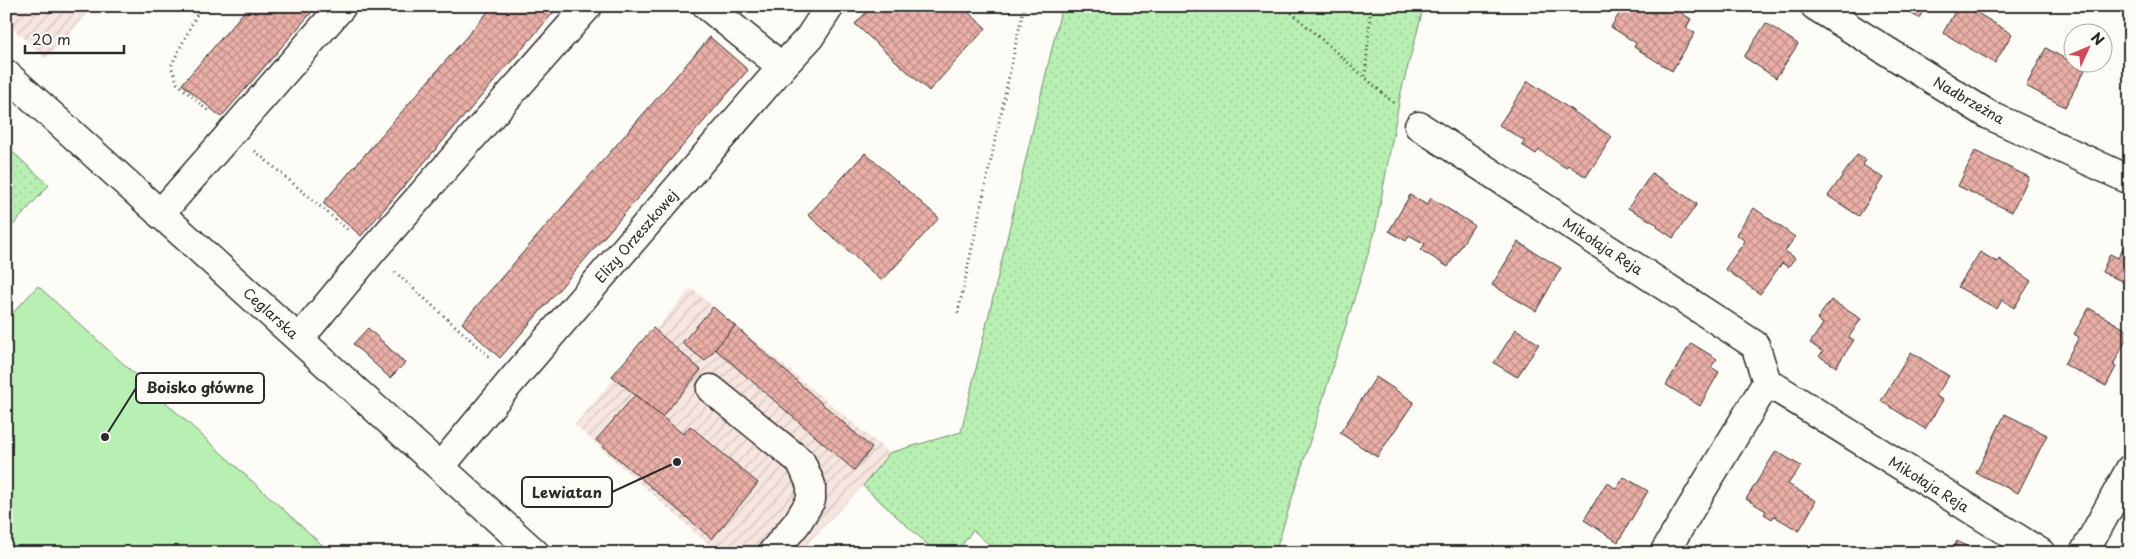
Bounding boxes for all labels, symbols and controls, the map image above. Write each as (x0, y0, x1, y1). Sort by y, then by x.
scale bar (25, 22, 124, 54)
north arrow (2064, 22, 2114, 72)
text: 20 m (32, 27, 71, 50)
text: N (2086, 27, 2109, 50)
street label: Nadbrzeżna (1929, 71, 2009, 129)
street label: Elizy Orzeszkowej (590, 185, 682, 287)
street label: Mikołaja Reja (1559, 212, 1647, 280)
street label: Ceglarska (239, 282, 303, 344)
callout: Boisko główne (136, 373, 264, 403)
text: Boisko główne (146, 375, 254, 398)
street label: Mikołaja Reja (1885, 451, 1974, 517)
callout: Lewiatan (522, 477, 612, 507)
text: Lewiatan (532, 480, 602, 503)

